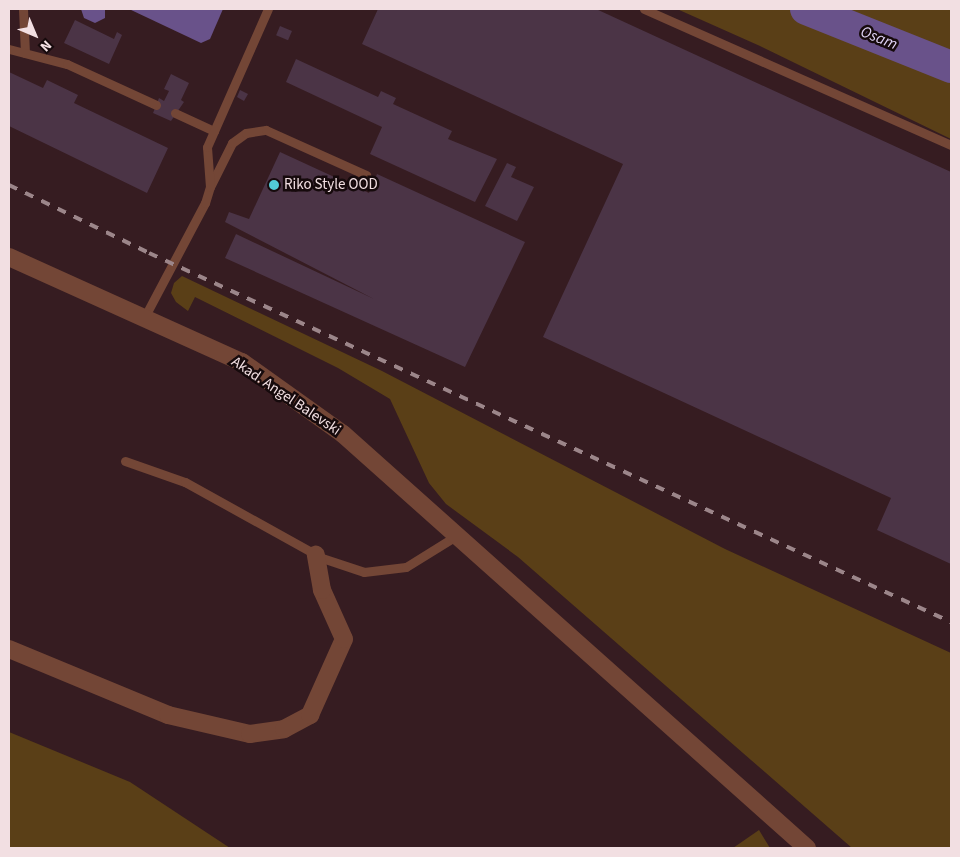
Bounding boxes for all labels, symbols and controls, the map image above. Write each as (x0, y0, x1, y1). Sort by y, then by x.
north arrow (10, 10, 60, 60)
water label: Osam (858, 22, 900, 54)
text: N (35, 35, 56, 56)
place label: Riko Style OOD (284, 176, 378, 194)
marker: Riko Style OOD (268, 179, 280, 191)
street label: Akad. Angel Balevski (228, 353, 344, 439)

